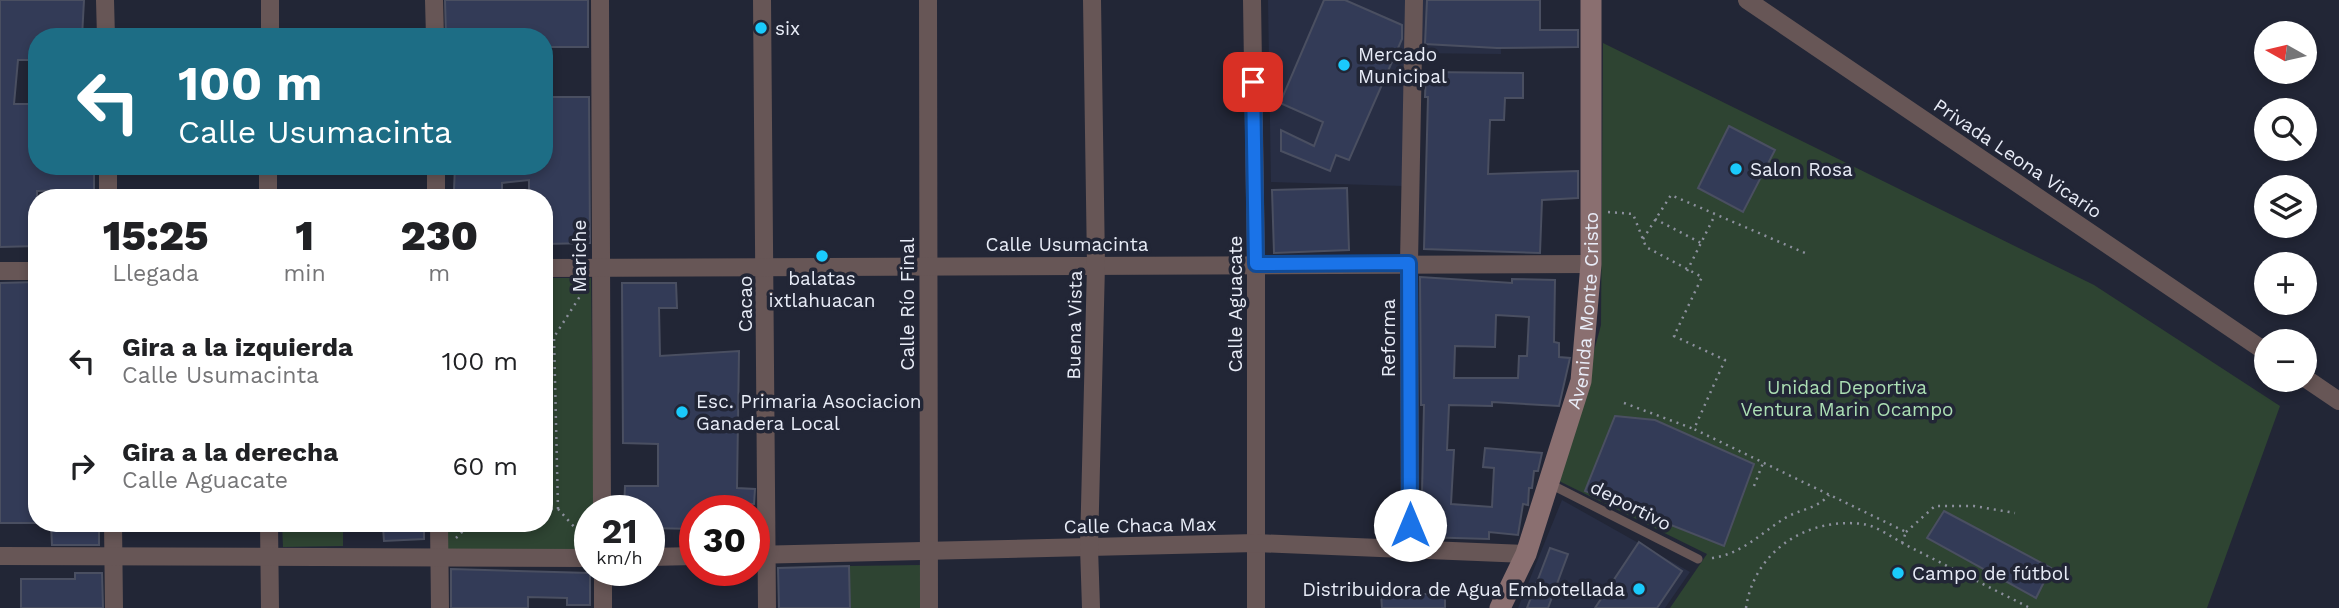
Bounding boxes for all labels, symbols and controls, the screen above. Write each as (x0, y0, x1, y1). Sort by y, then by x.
place label: six (775, 17, 800, 40)
marker: six (753, 20, 769, 36)
north arrow (2254, 21, 2317, 84)
map controls (2254, 21, 2317, 392)
place label: Mercado Municipal (1358, 43, 1447, 88)
pin (1223, 52, 1283, 112)
text: 100 m (178, 54, 322, 112)
icon: left (63, 56, 154, 147)
marker: Mercado Municipal (1336, 57, 1352, 73)
icon: arrive (1234, 63, 1272, 101)
street label: Privada Leona Vicario (1929, 94, 2106, 223)
button: search (2254, 98, 2317, 161)
text: Calle Usumacinta (178, 113, 452, 151)
place label: Salon Rosa (1750, 158, 1853, 181)
marker: Salon Rosa (1728, 161, 1744, 177)
button: layers (2254, 175, 2317, 238)
text: 15:25 (103, 211, 209, 260)
text: 1 (295, 211, 314, 260)
text: 230 (400, 211, 478, 260)
street label: Avenida Monte Cristo (1562, 212, 1603, 412)
street label: Mariche (568, 219, 591, 293)
street label: Calle Usumacinta (986, 233, 1149, 256)
street label: Calle Aguacate (1224, 235, 1247, 373)
street label: Calle Río Final (896, 237, 919, 371)
marker: balatas ixtlahuacan (814, 248, 830, 264)
button: + (2254, 252, 2317, 315)
text: Llegada (112, 260, 199, 287)
text: min (283, 260, 326, 287)
text: m (428, 260, 450, 287)
place label: balatas ixtlahuacan (768, 267, 876, 312)
street label: Buena Vista (1062, 270, 1087, 380)
street label: Cacao (734, 276, 757, 332)
street label: Reforma (1377, 299, 1400, 377)
button: − (2254, 329, 2317, 392)
text: Gira a la izquierda (122, 332, 353, 362)
icon: left (63, 342, 101, 380)
text: 100 m (442, 346, 518, 376)
text: Calle Usumacinta (122, 362, 319, 389)
park label: Unidad Deportiva Ventura Marin Ocampo (1741, 376, 1953, 421)
place label: Esc. Primaria Asociacion Ganadera Local (696, 390, 922, 435)
marker: Esc. Primaria Asociacion Ganadera Local (674, 404, 690, 420)
text: Gira a la derecha (122, 437, 338, 467)
icon: right (63, 447, 101, 485)
text: 60 m (452, 451, 518, 481)
text: Calle Aguacate (122, 467, 288, 494)
street label: deportivo (1586, 475, 1675, 536)
position arrow (1373, 488, 1447, 562)
speed limit sign: 30 (679, 495, 770, 586)
text: 21 (602, 510, 637, 552)
street label: Calle Chaca Max (1063, 513, 1217, 538)
text: km/h (596, 547, 643, 568)
place label: Campo de fútbol (1912, 562, 2069, 585)
marker: Campo de fútbol (1890, 565, 1906, 581)
place label: Distribuidora de Agua Embotellada (1302, 578, 1625, 601)
marker: Distribuidora de Agua Embotellada (1631, 581, 1647, 597)

